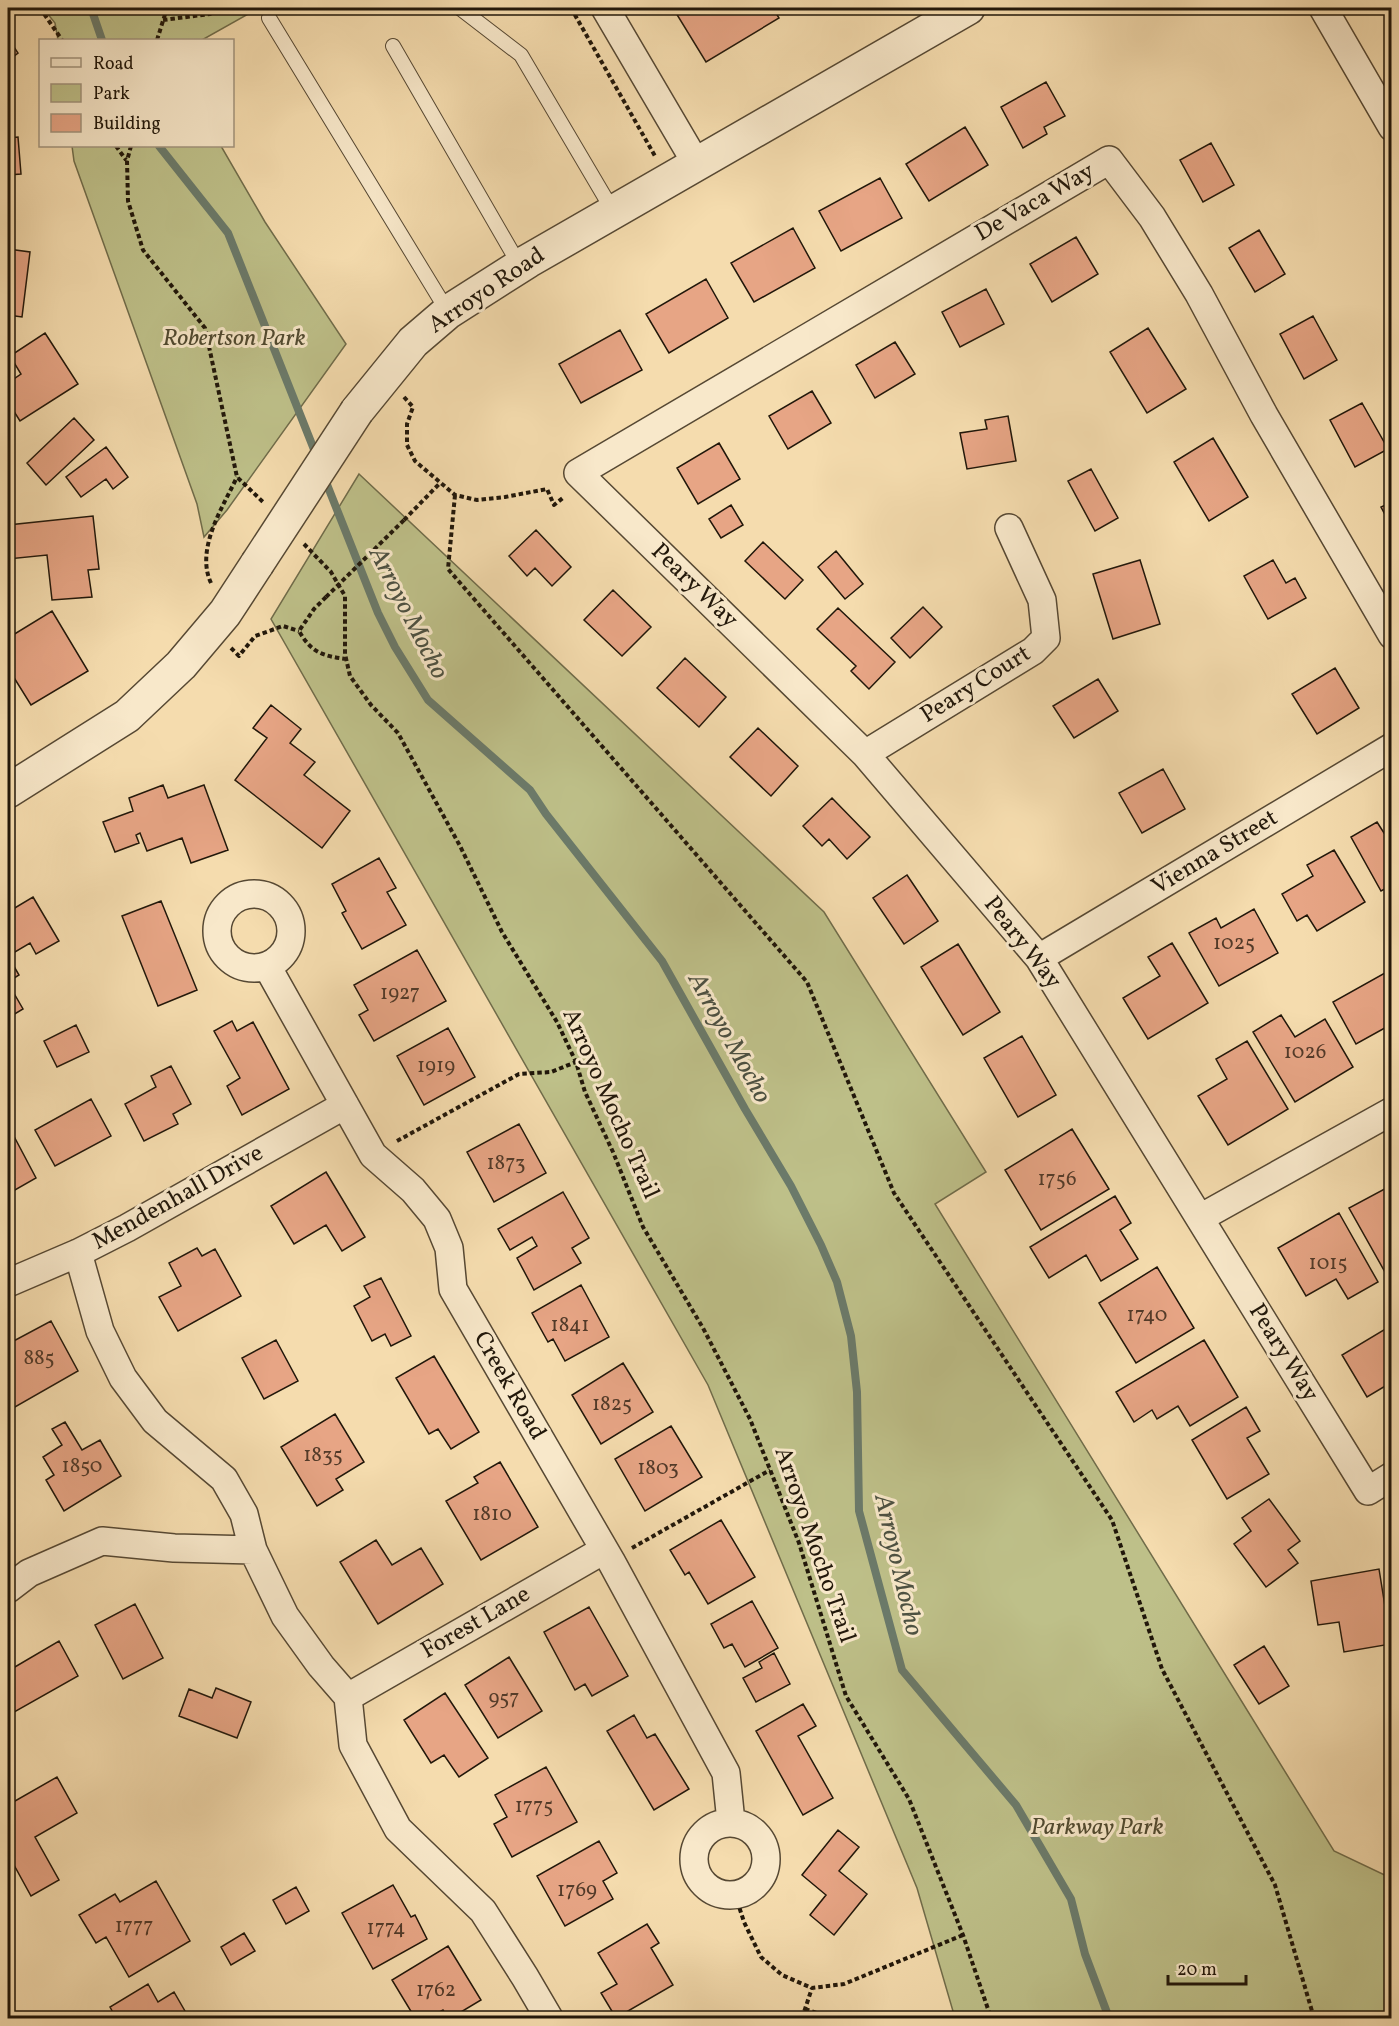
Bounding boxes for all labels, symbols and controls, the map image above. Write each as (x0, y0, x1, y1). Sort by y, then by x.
legend (39, 39, 234, 147)
text: Road (93, 52, 134, 77)
text: Park (93, 82, 130, 107)
text: Building (93, 112, 161, 137)
street label: De Vaca Way (969, 155, 1101, 251)
street label: Arroyo Road (422, 239, 552, 343)
park label: Robertson Park (162, 322, 306, 356)
street label: Peary Way (643, 536, 745, 636)
water label: Arroyo Mocho (359, 540, 457, 686)
street label: Peary Court (914, 638, 1038, 732)
street label: Vienna Street (1145, 802, 1285, 904)
street label: Peary Way (975, 889, 1069, 997)
house number: 1025 (1213, 929, 1255, 958)
water label: Arroyo Mocho (678, 965, 780, 1110)
house number: 1927 (380, 979, 420, 1008)
street label: Arroyo Mocho Trail (553, 1003, 667, 1205)
house number: 1026 (1284, 1038, 1326, 1067)
house number: 1919 (417, 1052, 455, 1081)
street label: Mendenhall Drive (86, 1137, 270, 1259)
house number: 1873 (486, 1149, 526, 1178)
house number: 1756 (1037, 1165, 1077, 1194)
house number: 1015 (1308, 1249, 1348, 1278)
street label: Peary Way (1239, 1297, 1327, 1409)
house number: 1740 (1127, 1301, 1167, 1330)
house number: 1841 (551, 1311, 589, 1340)
street label: Creek Road (464, 1325, 554, 1447)
house number: 885 (23, 1344, 55, 1373)
house number: 1825 (592, 1390, 632, 1419)
house number: 1835 (303, 1441, 343, 1470)
street label: Arroyo Mocho Trail (765, 1442, 863, 1648)
house number: 1850 (62, 1452, 102, 1481)
house number: 1803 (637, 1454, 679, 1483)
water label: Arroyo Mocho (864, 1490, 932, 1639)
house number: 1810 (472, 1500, 512, 1529)
street label: Forest Lane (415, 1578, 537, 1668)
house number: 957 (489, 1684, 519, 1713)
house number: 1775 (515, 1792, 553, 1821)
park label: Parkway Park (1030, 1811, 1164, 1845)
house number: 1769 (557, 1876, 597, 1905)
house number: 1777 (115, 1912, 153, 1941)
house number: 1774 (367, 1914, 405, 1943)
scale bar (1168, 1948, 1246, 1986)
text: 20 m (1177, 1958, 1217, 1983)
house number: 1762 (416, 1976, 456, 2005)

